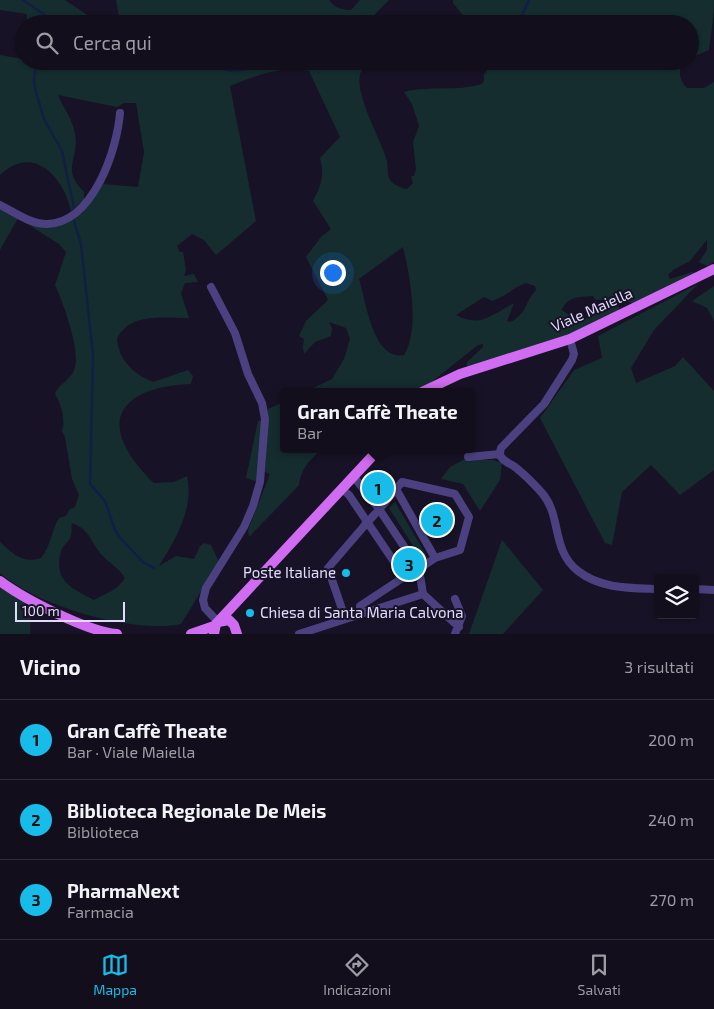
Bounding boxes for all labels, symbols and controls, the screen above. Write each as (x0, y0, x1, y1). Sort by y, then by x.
search box (15, 15, 699, 70)
icon: search (33, 29, 61, 57)
text: Cerca qui (73, 31, 152, 54)
your location (320, 260, 346, 286)
street label: Viale Maiella (548, 283, 635, 335)
popup (280, 388, 475, 453)
text: Gran Caffè Theate (297, 400, 458, 423)
text: Bar (297, 423, 322, 442)
pin: 1 (362, 469, 394, 507)
pin: 2 (421, 501, 453, 539)
pin: 3 (393, 545, 425, 583)
place label: Poste Italiane (243, 563, 336, 581)
marker: Poste Italiane (340, 567, 352, 579)
map controls (654, 574, 699, 619)
button: layers (654, 574, 699, 619)
scale bar (15, 599, 125, 622)
text: 100 m (22, 602, 60, 619)
place label: Chiesa di Santa Maria Calvona (260, 603, 464, 621)
marker: Chiesa di Santa Maria Calvona (244, 607, 256, 619)
text: Vicino (20, 654, 81, 679)
text: 3 risultati (624, 657, 694, 676)
text: Gran Caffè Theate (67, 719, 227, 742)
text: 1 (33, 730, 39, 749)
text: 200 m (648, 730, 694, 749)
text: Bar · Viale Maiella (67, 742, 195, 761)
text: Biblioteca Regionale De Meis (67, 799, 326, 822)
text: 2 (31, 810, 41, 829)
text: 240 m (648, 810, 694, 829)
text: Biblioteca (67, 822, 139, 841)
text: PharmaNext (67, 879, 180, 902)
text: 3 (31, 890, 41, 909)
text: 270 m (650, 890, 694, 909)
text: Farmacia (67, 902, 134, 921)
tab: Mappa (93, 951, 137, 998)
tab: Indicazioni (323, 951, 391, 998)
tab: Salvati (578, 951, 621, 998)

